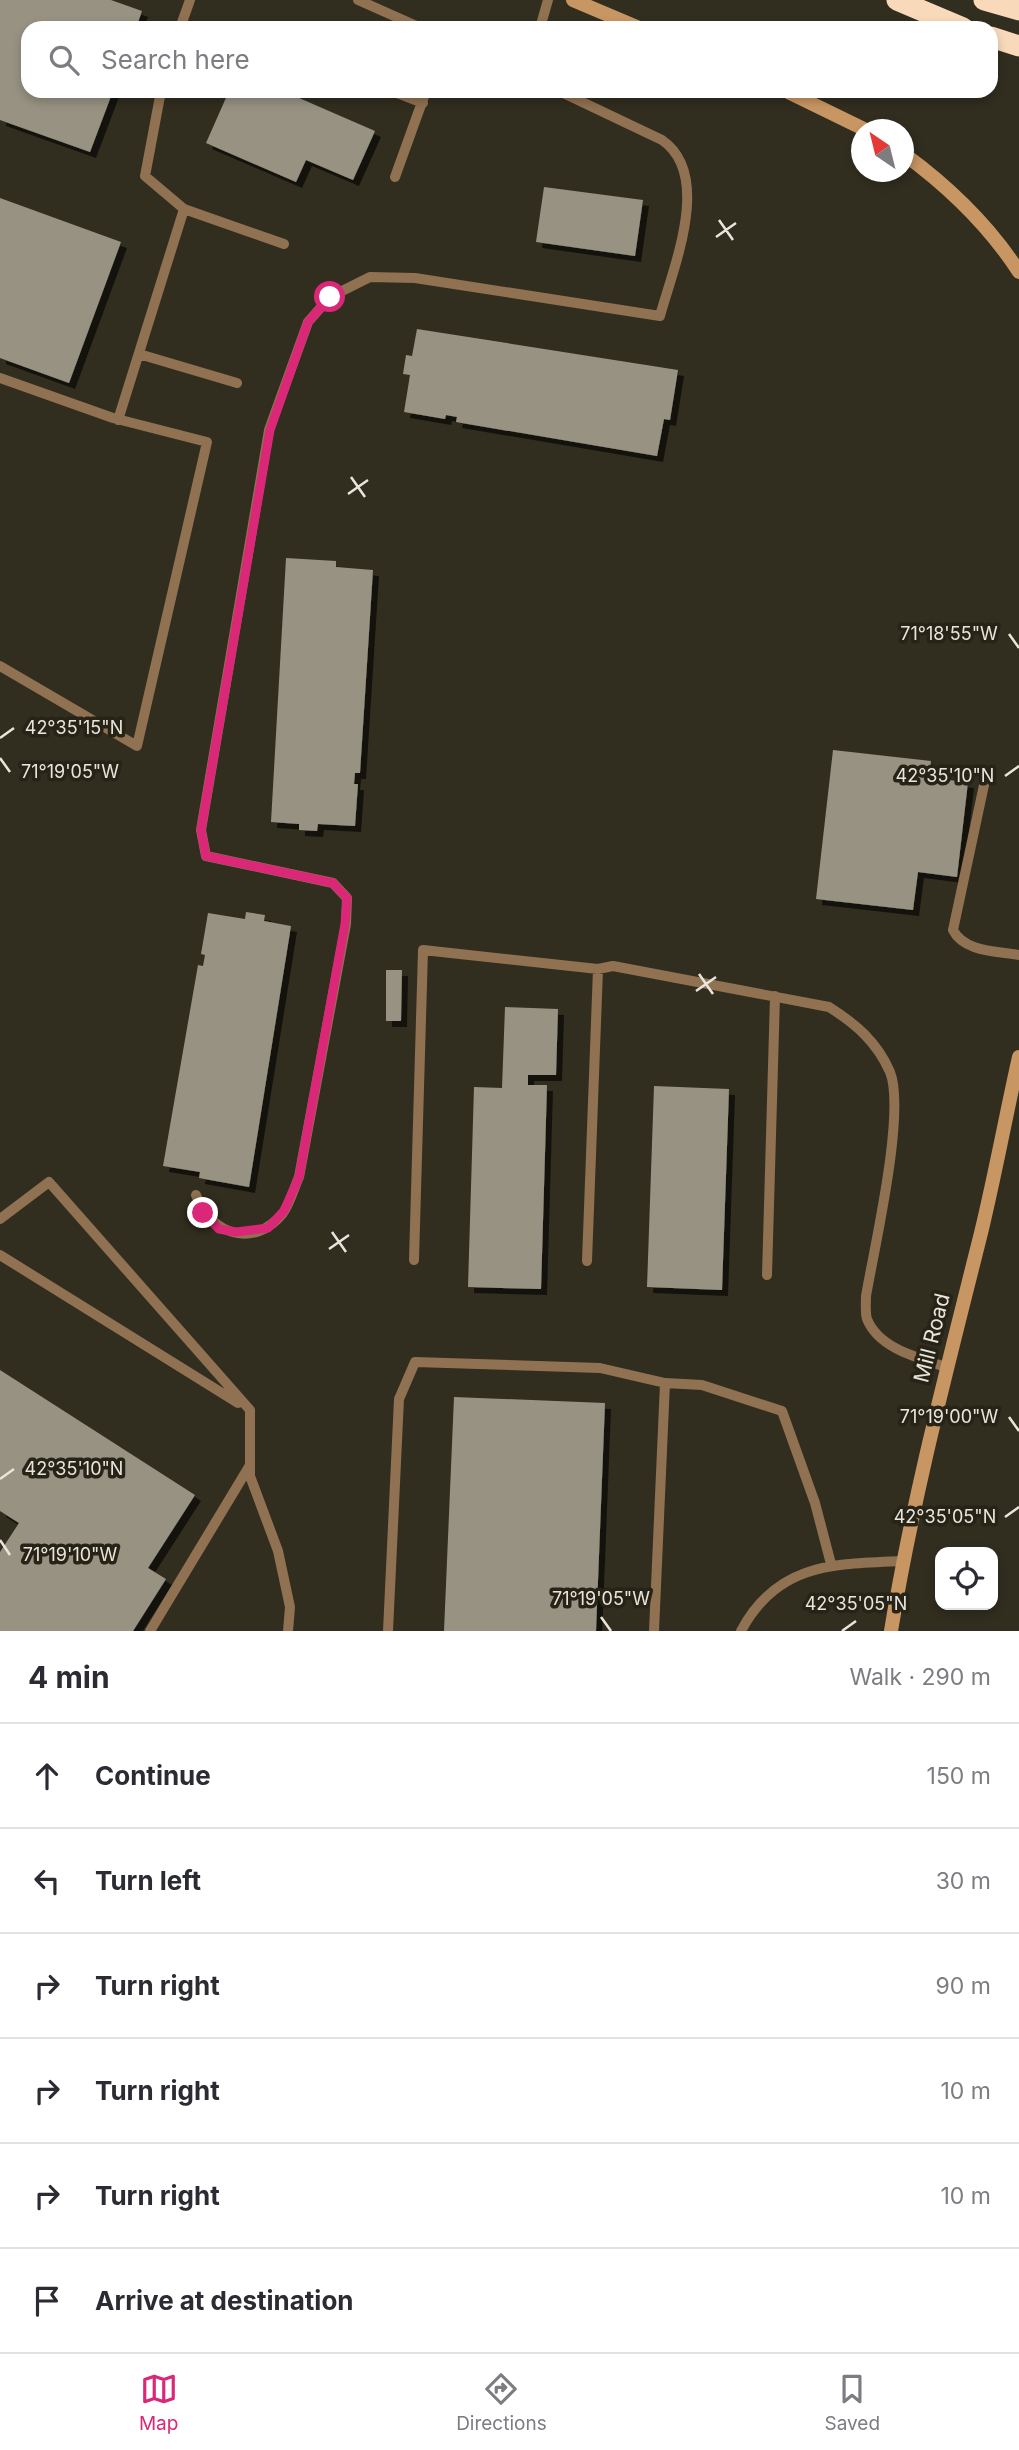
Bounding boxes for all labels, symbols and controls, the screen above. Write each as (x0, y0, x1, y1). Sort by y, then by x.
search box (21, 21, 998, 98)
icon: search (45, 41, 83, 79)
text: Search here (101, 44, 250, 75)
north arrow (851, 119, 914, 182)
route start (314, 281, 345, 312)
text: 71°18'55"W (900, 623, 998, 644)
text: 42°35'15"N (25, 717, 123, 738)
text: 71°19'05"W (21, 761, 119, 782)
text: 42°35'10"N (896, 765, 994, 786)
route end (187, 1197, 218, 1228)
street label: Mill Road (908, 1291, 955, 1385)
text: 71°19'00"W (900, 1406, 998, 1427)
text: 42°35'10"N (25, 1458, 123, 1479)
text: 42°35'05"N (894, 1506, 996, 1527)
text: 71°19'10"W (23, 1544, 117, 1565)
map controls (935, 1547, 998, 1610)
button: locate (935, 1547, 998, 1610)
text: 71°19'05"W (552, 1588, 650, 1609)
text: 42°35'05"N (805, 1593, 907, 1614)
text: 4 min (28, 1659, 110, 1695)
text: Walk · 290 m (849, 1663, 991, 1691)
icon: ahead (28, 1757, 66, 1795)
text: Continue (95, 1760, 211, 1791)
text: 150 m (927, 1762, 991, 1790)
icon: left (28, 1862, 66, 1900)
text: Turn left (95, 1865, 201, 1896)
text: 30 m (936, 1867, 991, 1895)
icon: right (28, 1967, 66, 2005)
text: Turn right (95, 1970, 220, 2001)
text: 90 m (936, 1972, 991, 2000)
icon: right (28, 2072, 66, 2110)
text: Turn right (95, 2075, 220, 2106)
text: 10 m (941, 2077, 991, 2105)
icon: right (28, 2177, 66, 2215)
text: Turn right (95, 2180, 220, 2211)
text: 10 m (941, 2182, 991, 2210)
icon: arrive (28, 2282, 66, 2320)
text: Arrive at destination (95, 2285, 354, 2316)
tab: Map (139, 2370, 178, 2435)
tab: Directions (456, 2370, 547, 2435)
tab: Saved (824, 2370, 880, 2435)

